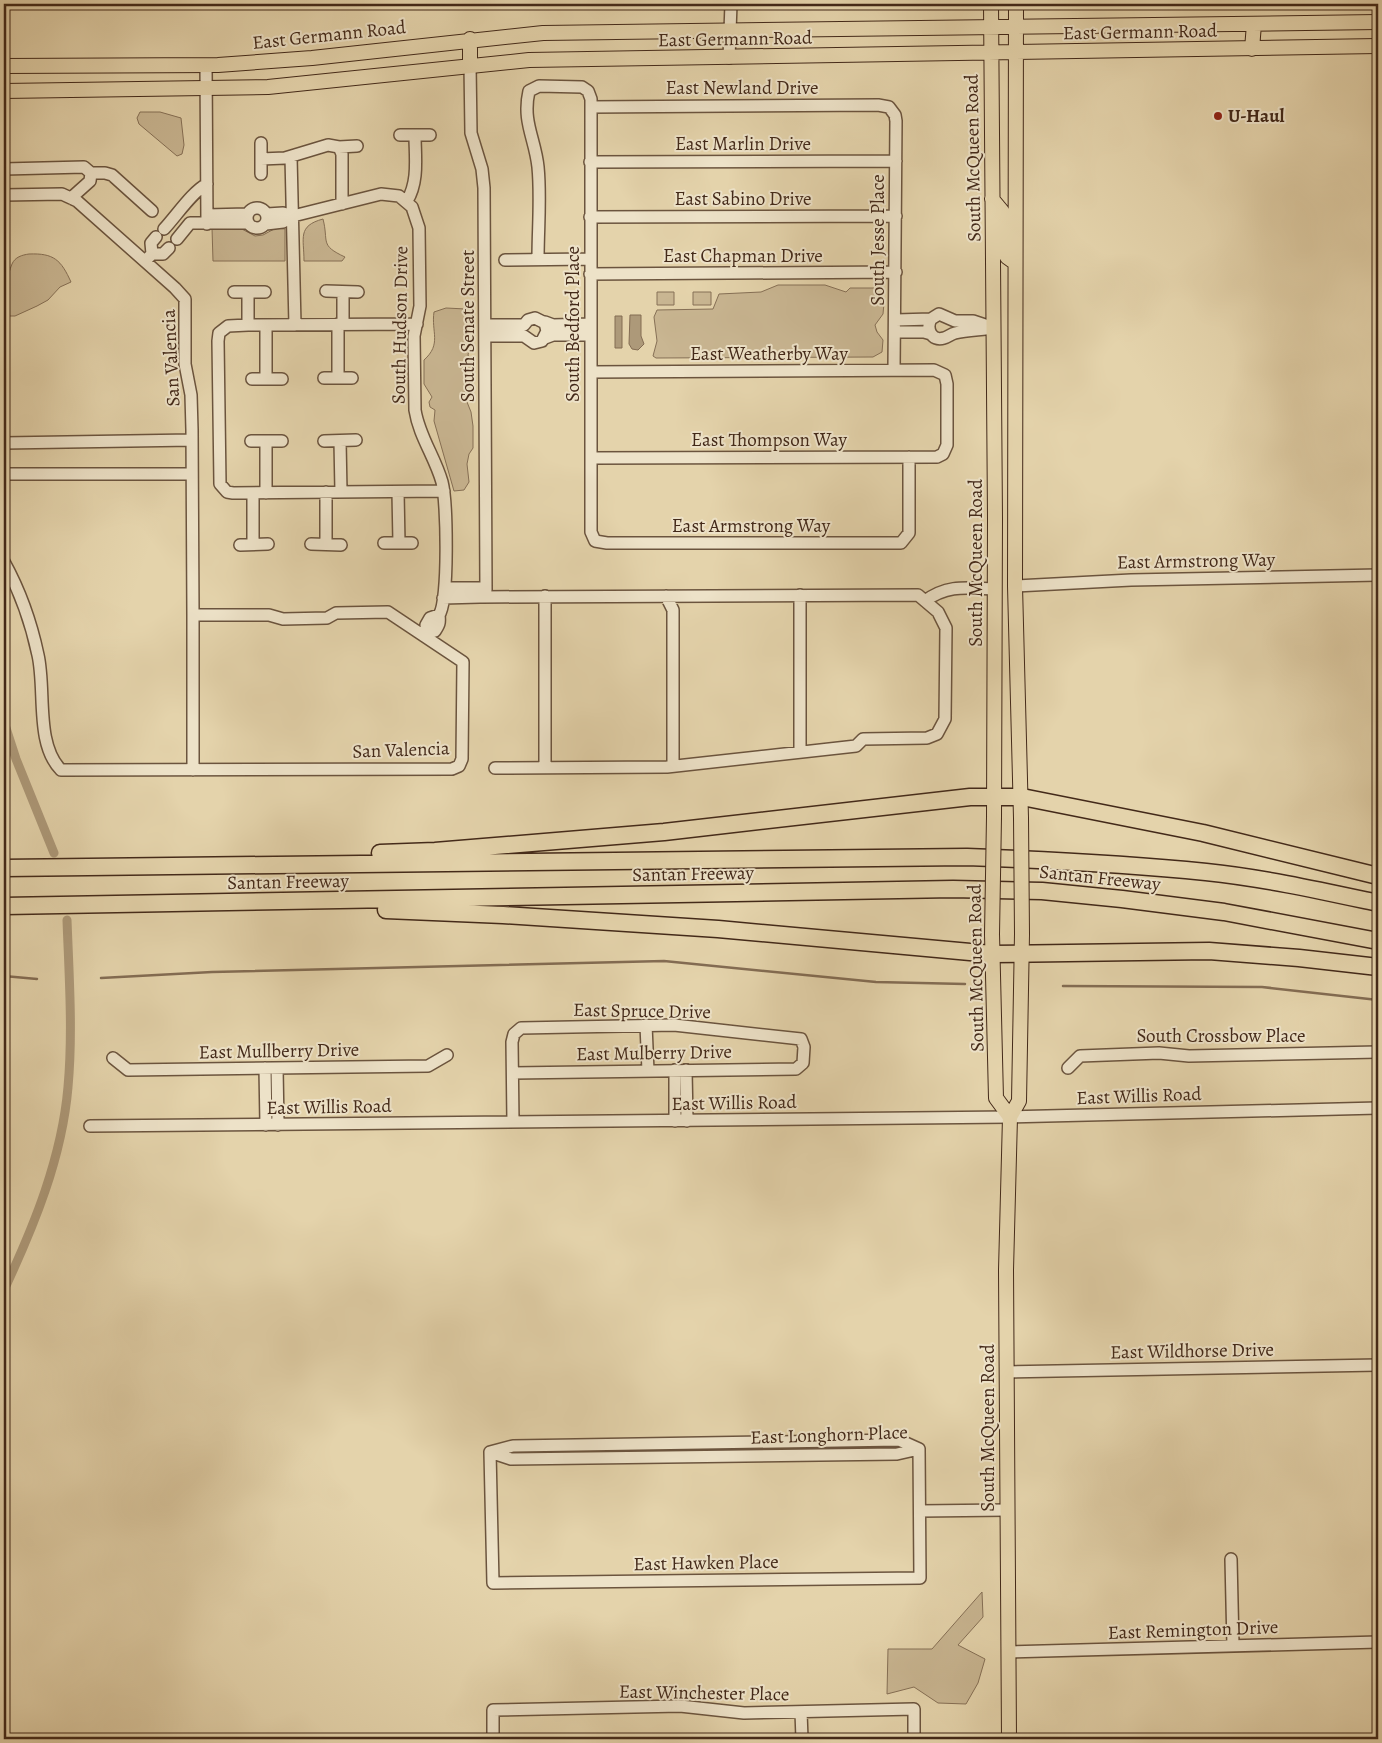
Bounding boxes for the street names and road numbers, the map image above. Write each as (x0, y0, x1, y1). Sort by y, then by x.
street label: East Germann Road (251, 14, 408, 56)
street label: East Germann Road (1063, 18, 1218, 46)
street label: East Germann Road (658, 25, 813, 53)
street label: South McQueen Road (959, 73, 987, 242)
street label: East Newland Drive (665, 75, 819, 101)
street label: East Marlin Drive (675, 131, 811, 157)
street label: South Jesse Place (865, 174, 891, 306)
street label: East Sabino Drive (674, 186, 812, 212)
street label: East Chapman Drive (663, 243, 823, 269)
street label: South Hudson Drive (386, 246, 414, 404)
street label: South Bedford Place (560, 246, 586, 402)
street label: South Senate Street (455, 250, 481, 402)
street label: San Valencia (155, 309, 187, 407)
street label: East Weatherby Way (690, 341, 849, 367)
street label: East Thompson Way (691, 427, 847, 453)
street label: South McQueen Road (963, 478, 989, 647)
street label: East Armstrong Way (672, 513, 831, 539)
street label: East Armstrong Way (1117, 547, 1276, 575)
street label: San Valencia (352, 735, 450, 765)
street label: Santan Freeway (1038, 859, 1162, 897)
street label: Santan Freeway (632, 860, 755, 888)
street label: Santan Freeway (227, 868, 350, 896)
street label: South McQueen Road (962, 883, 990, 1052)
street label: East Spruce Drive (573, 997, 711, 1025)
street label: South Crossbow Place (1136, 1023, 1306, 1049)
street label: East Mullberry Drive (199, 1037, 359, 1065)
street label: East Mulberry Drive (576, 1039, 732, 1067)
street label: East Willis Road (1076, 1081, 1203, 1111)
street label: East Willis Road (671, 1089, 798, 1117)
street label: East Willis Road (266, 1093, 393, 1121)
street label: East Wildhorse Drive (1110, 1337, 1274, 1365)
street label: South McQueen Road (975, 1343, 1001, 1512)
street label: East Longhorn Place (750, 1419, 908, 1451)
street label: East Hawken Place (633, 1549, 779, 1577)
street label: East Remington Drive (1107, 1614, 1279, 1646)
street label: East Winchester Place (619, 1679, 789, 1707)

